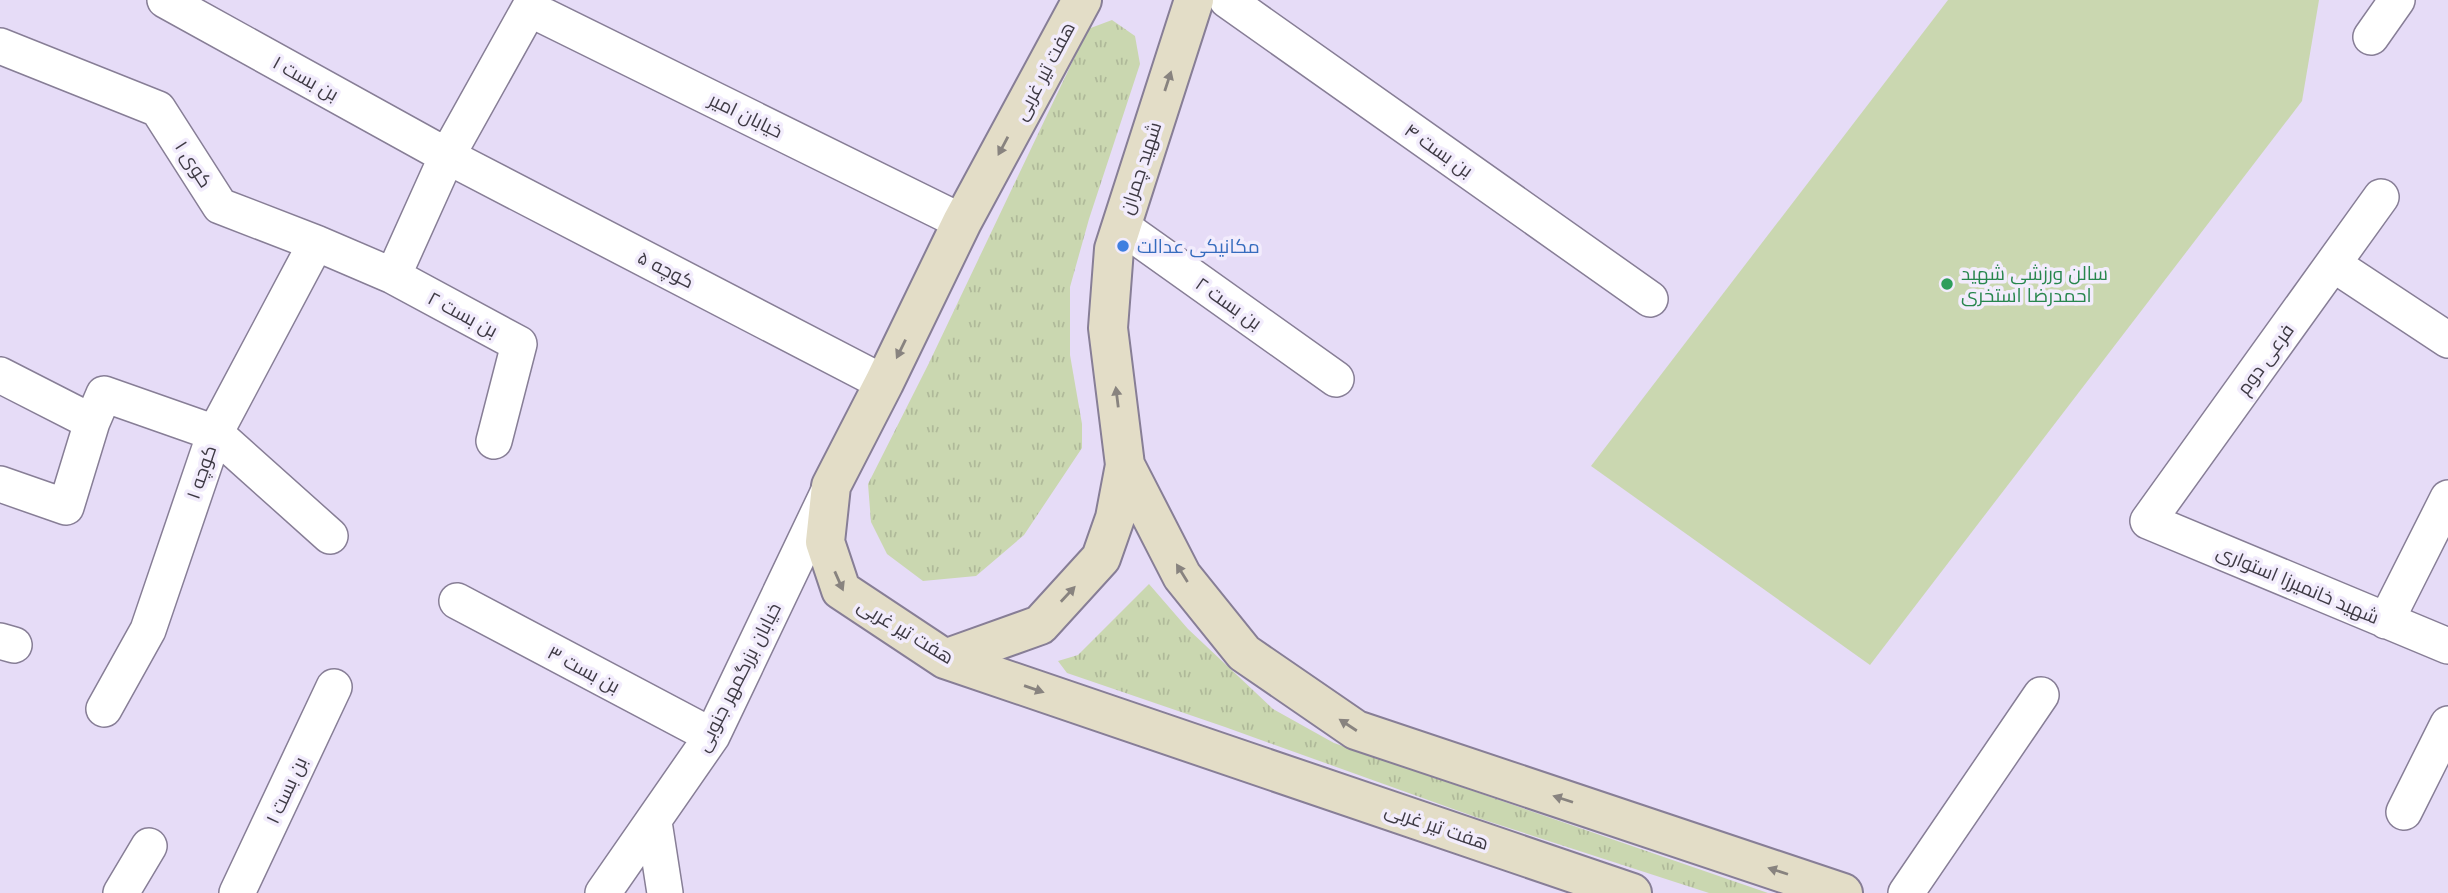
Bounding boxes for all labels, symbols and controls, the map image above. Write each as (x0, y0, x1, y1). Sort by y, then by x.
street label: هفت تیر غربی (1008, 18, 1080, 124)
street label: بن بست ۱ (269, 50, 343, 106)
one-way arrow (1163, 70, 1174, 91)
street label: خیابان امیر (704, 86, 787, 143)
street label: بن بست ۴ (1400, 118, 1478, 182)
street label: شهید چمران (1114, 119, 1167, 218)
street label: کوی ۱ (170, 136, 218, 192)
one-way arrow (997, 137, 1009, 156)
place label: مکانیکی عدالت (1137, 234, 1260, 258)
marker: مکانیکی عدالت (1115, 238, 1131, 254)
street label: کوچه ۵ (633, 245, 698, 294)
place label: سالن ورزشی شهید احمدرضا استخری (1961, 261, 2108, 307)
street label: بن بست ۲ (1191, 271, 1267, 335)
marker: سالن ورزشی شهید احمدرضا استخری (1939, 276, 1955, 292)
street label: بن بست ۲ (424, 286, 502, 342)
street label: فرعی دوم (2231, 319, 2300, 400)
one-way arrow (895, 339, 906, 359)
one-way arrow (1111, 386, 1122, 408)
street label: کوچه ۱ (181, 442, 222, 502)
street label: شهید خانمیرزا استواری (2213, 539, 2383, 629)
one-way arrow (1176, 564, 1189, 583)
one-way arrow (833, 571, 845, 591)
one-way arrow (1059, 586, 1075, 603)
street label: هفت تیر غربی (853, 593, 959, 669)
street label: خیابان بزرگمهر جنوبی (690, 598, 786, 756)
street label: بن بست ۳ (544, 640, 624, 698)
one-way arrow (1024, 684, 1045, 695)
one-way arrow (1338, 718, 1358, 731)
street label: بن بست ۱ (260, 753, 312, 827)
one-way arrow (1552, 793, 1573, 804)
street label: هفت تیر غربی (1382, 797, 1492, 855)
one-way arrow (1768, 866, 1789, 876)

